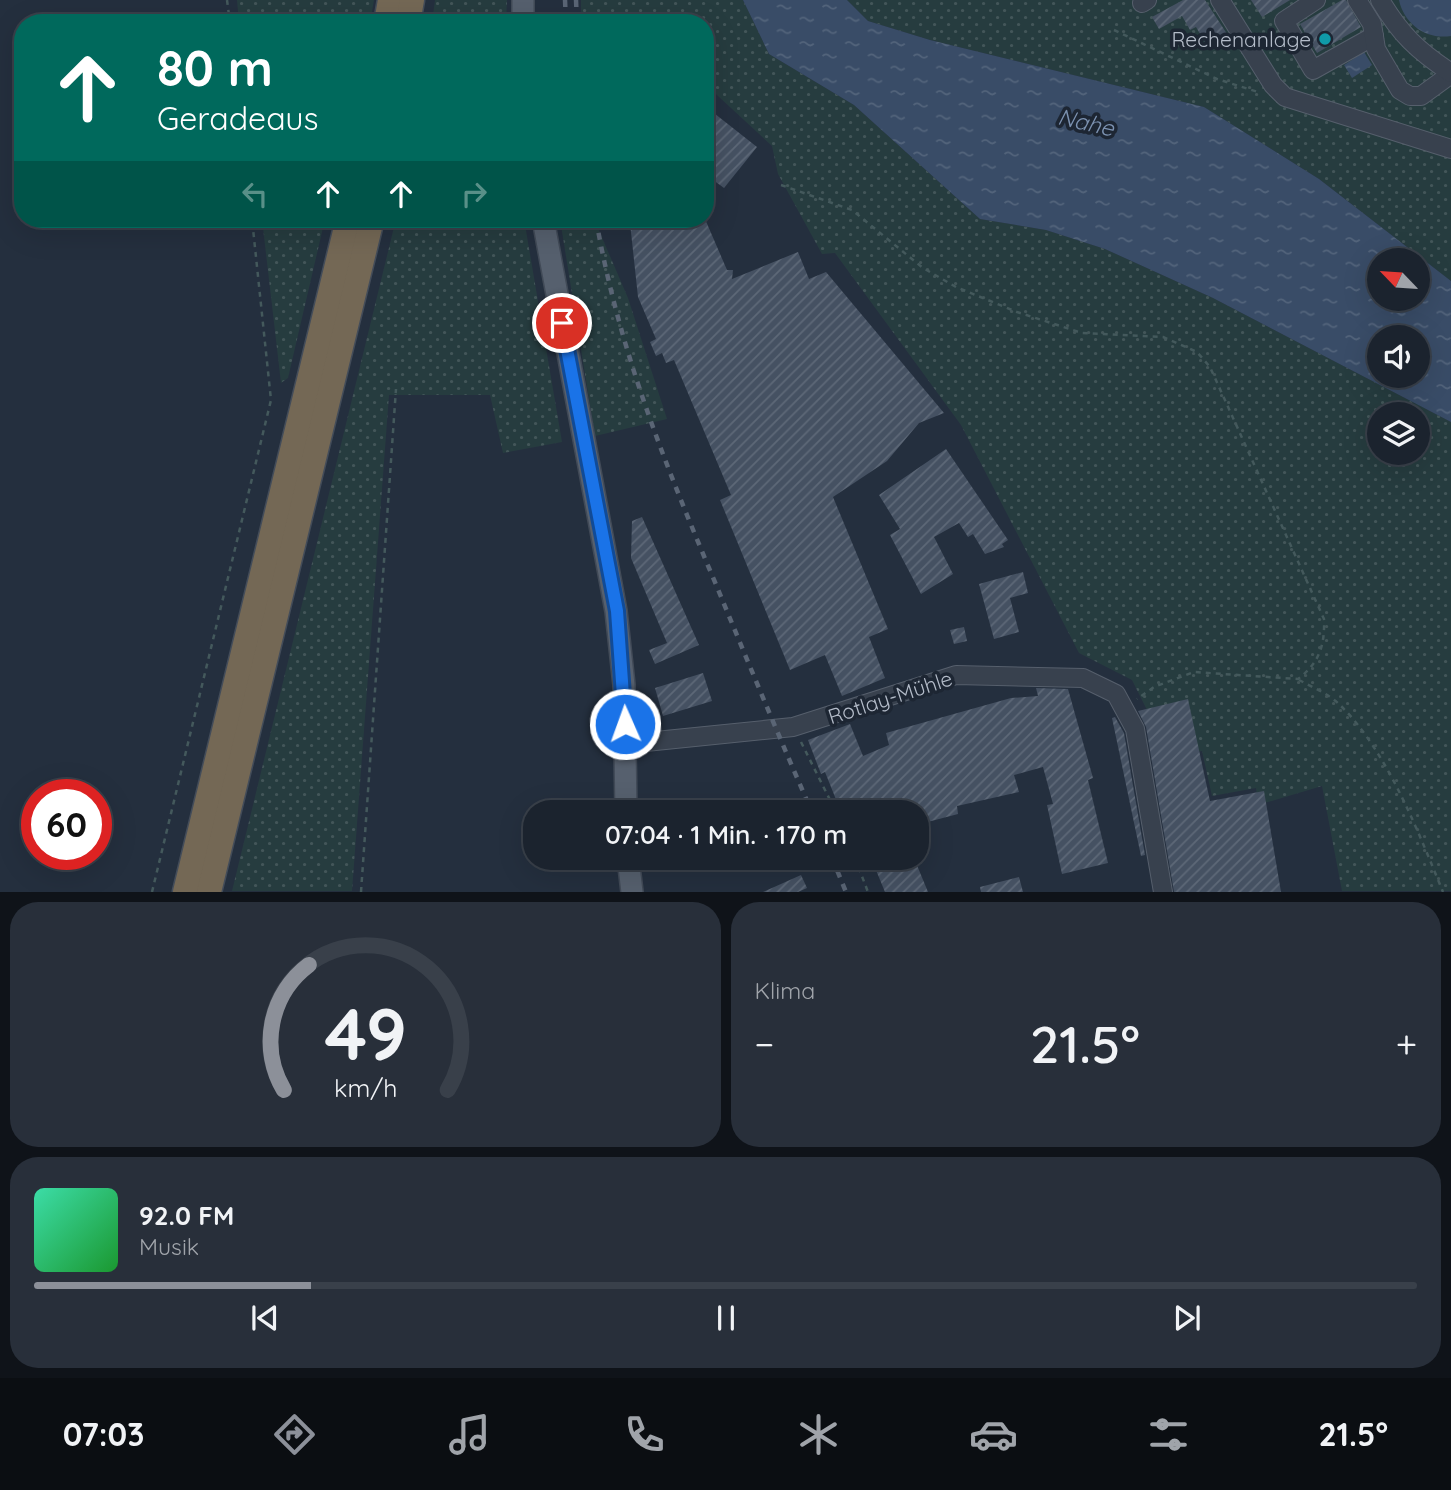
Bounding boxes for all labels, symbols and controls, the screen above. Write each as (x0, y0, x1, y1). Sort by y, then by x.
place label: Rechenanlage (1171, 26, 1311, 52)
marker: Rechenanlage (1317, 31, 1333, 47)
text: 80 m (157, 37, 273, 98)
icon: ahead (42, 42, 133, 133)
text: Geradeaus (157, 98, 319, 138)
water label: Nahe (1055, 101, 1118, 143)
icon: left (236, 175, 274, 213)
icon: ahead (309, 175, 347, 213)
icon: ahead (382, 175, 420, 213)
icon: right (455, 175, 493, 213)
north arrow (1367, 248, 1430, 312)
map controls (1367, 248, 1430, 465)
pin (532, 293, 592, 353)
icon: arrive (543, 304, 581, 342)
button: sound (1367, 325, 1430, 388)
button: layers (1367, 402, 1430, 465)
street label: Rotlay-Mühle (825, 665, 955, 729)
position arrow (588, 687, 662, 761)
speed limit sign: 60 (21, 779, 112, 870)
text: 07:04 · 1 Min. · 170 m (605, 818, 847, 851)
text: Klima (755, 976, 815, 1005)
text: 49 (324, 988, 407, 1079)
text: 21.5° (1030, 1011, 1140, 1076)
text: − (755, 1020, 774, 1068)
text: + (1396, 1020, 1417, 1068)
text: km/h (334, 1072, 397, 1103)
text: 92.0 FM (139, 1199, 234, 1232)
text: Musik (139, 1232, 199, 1261)
icon: previous (246, 1299, 284, 1337)
icon: pause (707, 1299, 745, 1337)
icon: next (1168, 1299, 1206, 1337)
icon: directions (270, 1410, 319, 1459)
icon: music (445, 1410, 494, 1459)
icon: phone (620, 1410, 669, 1459)
icon: climate (794, 1410, 843, 1459)
icon: car (969, 1410, 1018, 1459)
icon: filters (1144, 1410, 1193, 1459)
text: 07:03 (63, 1414, 144, 1454)
text: 21.5° (1318, 1414, 1388, 1454)

